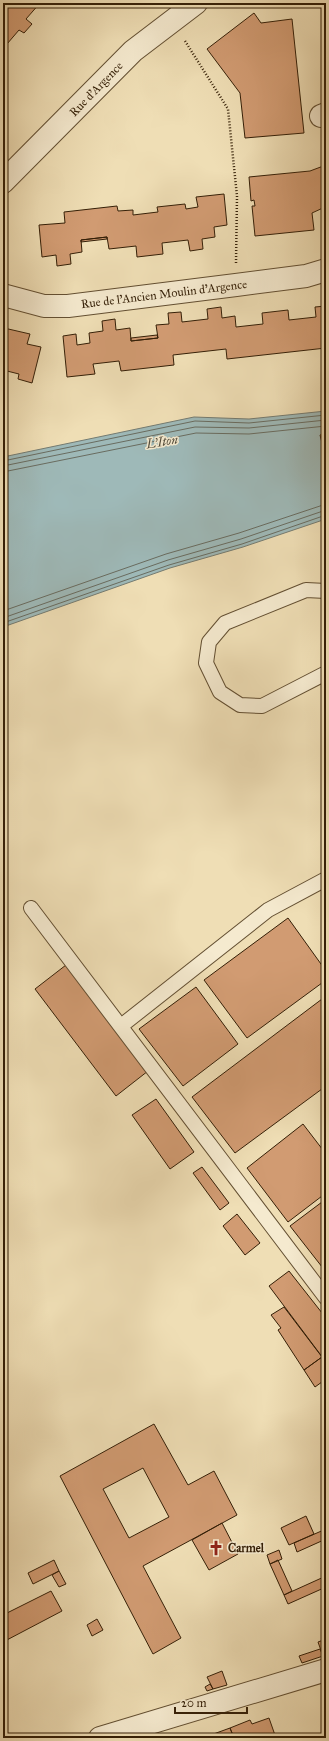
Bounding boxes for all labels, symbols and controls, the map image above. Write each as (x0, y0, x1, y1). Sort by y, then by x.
street label: Rue d'Argence (66, 59, 126, 120)
street label: Rue de l'Ancien Moulin d'Argence (80, 277, 248, 312)
water label: L'Iton (144, 432, 179, 453)
church icon: Carmel (207, 1539, 225, 1557)
place label: Carmel (228, 1541, 265, 1555)
scale bar (175, 1689, 247, 1715)
text: 20 m (181, 1696, 207, 1710)

